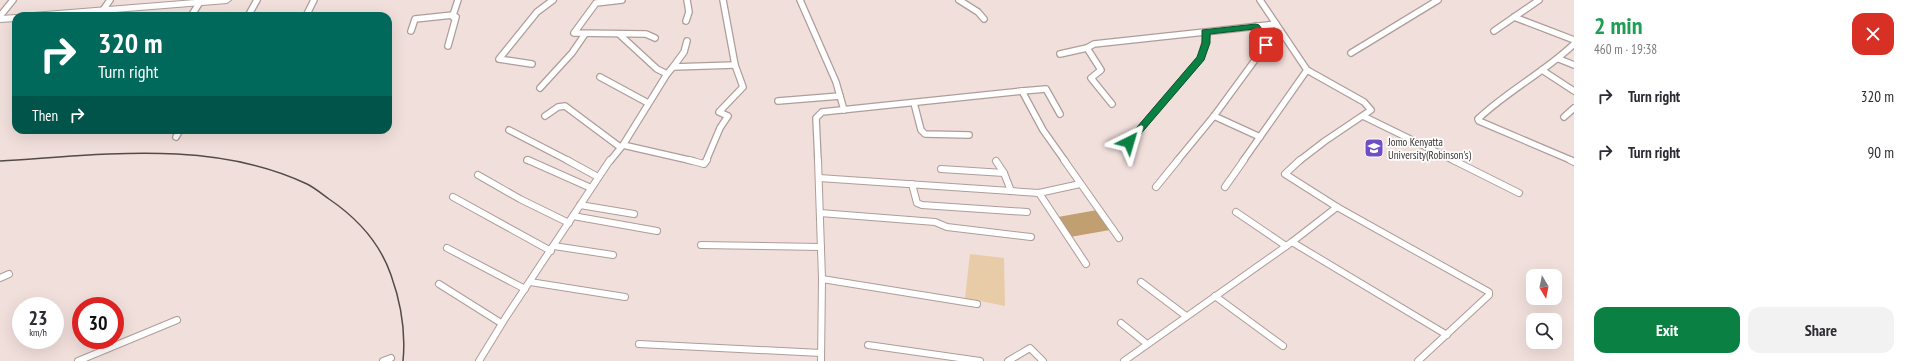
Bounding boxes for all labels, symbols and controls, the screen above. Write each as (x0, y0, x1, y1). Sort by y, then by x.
text: 2 min (1594, 10, 1642, 41)
button: close (1852, 13, 1894, 55)
text: 320 m (98, 24, 162, 61)
icon: right (32, 28, 84, 80)
pin (1249, 28, 1283, 62)
icon: arrive (1255, 34, 1277, 56)
text: 460 m · 19:38 (1594, 41, 1657, 58)
text: Turn right (98, 60, 158, 83)
icon: right (1594, 85, 1616, 107)
text: Turn right (1628, 87, 1680, 106)
text: 320 m (1861, 87, 1894, 106)
icon: right (66, 104, 88, 126)
text: Then (32, 106, 58, 125)
position arrow (1108, 121, 1150, 163)
place label: Jomo Kenyatta University(Robinson's) (1387, 135, 1472, 162)
school or university icon: Jomo Kenyatta University(Robinson's) (1363, 137, 1385, 159)
icon: right (1594, 141, 1616, 163)
text: Turn right (1628, 143, 1680, 162)
text: 90 m (1868, 143, 1894, 162)
north arrow (1526, 269, 1562, 305)
map controls (1526, 269, 1562, 349)
speed limit sign: 30 (72, 297, 124, 349)
text: 23 (28, 305, 48, 331)
button: Exit (1594, 307, 1740, 353)
button: Share (1748, 307, 1894, 353)
button: search (1526, 313, 1562, 349)
text: km/h (29, 326, 47, 339)

